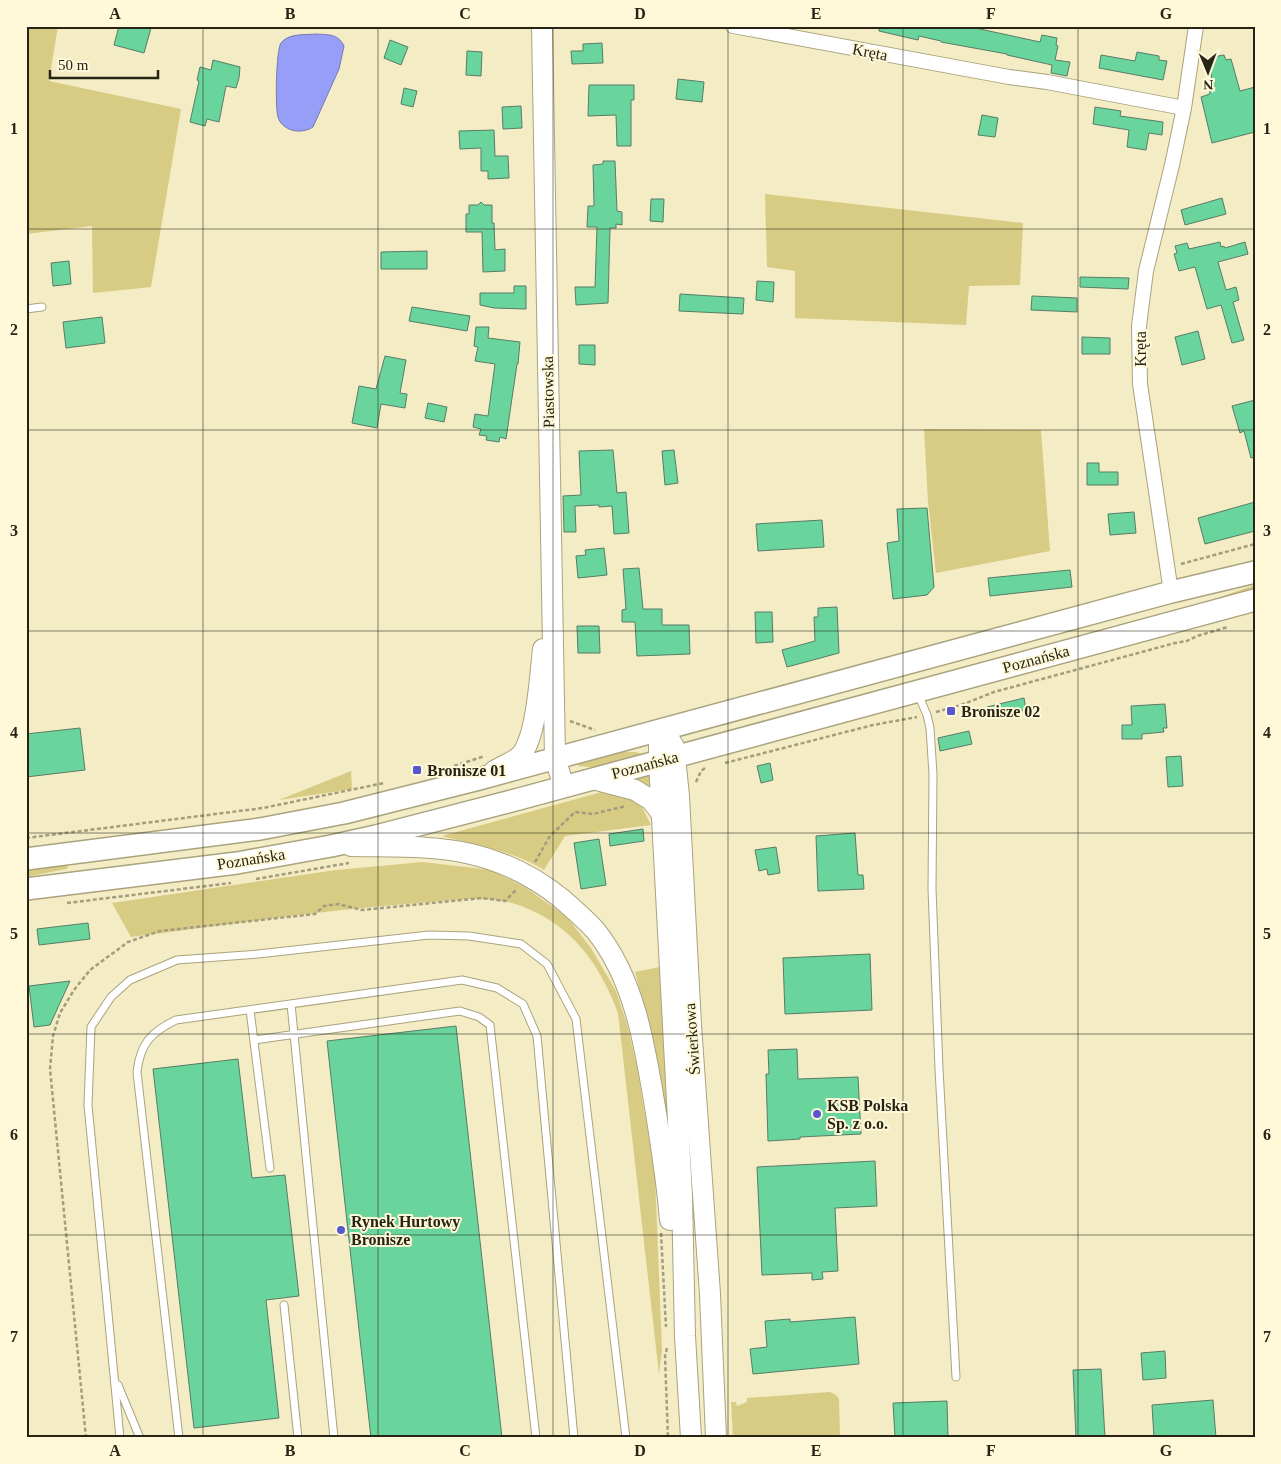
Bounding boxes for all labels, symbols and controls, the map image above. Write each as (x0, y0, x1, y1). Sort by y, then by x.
text: A (109, 5, 121, 22)
text: B (285, 5, 296, 22)
text: C (459, 5, 471, 22)
text: D (634, 5, 646, 22)
text: E (811, 5, 821, 22)
text: F (986, 5, 996, 22)
text: G (1160, 5, 1173, 22)
street label: Kręta (851, 40, 889, 65)
scale bar (50, 48, 158, 80)
north arrow (1184, 48, 1234, 98)
text: 50 m (58, 57, 89, 73)
text: N (1203, 77, 1213, 92)
text: 1 (10, 120, 18, 137)
text: 1 (1263, 120, 1271, 137)
text: 2 (10, 321, 18, 338)
text: 2 (1263, 321, 1271, 338)
street label: Kręta (1132, 331, 1150, 367)
street label: Piastowska (539, 356, 557, 428)
text: 3 (10, 522, 18, 539)
text: 3 (1263, 522, 1271, 539)
street label: Poznańska (1001, 642, 1071, 676)
place label: Bronisze 02 (961, 703, 1040, 720)
marker: Bronisze 02 (945, 705, 957, 717)
text: 4 (10, 724, 18, 741)
text: 4 (1263, 724, 1271, 741)
street label: Poznańska (610, 748, 680, 782)
place label: Bronisze 01 (427, 762, 506, 779)
marker: Bronisze 01 (411, 764, 423, 776)
street label: Poznańska (216, 845, 286, 873)
text: 5 (10, 925, 18, 942)
text: 5 (1263, 925, 1271, 942)
street label: Świerkowa (680, 1003, 703, 1076)
place label: KSB Polska Sp. z o.o. (827, 1097, 908, 1133)
marker: KSB Polska Sp. z o.o. (811, 1108, 823, 1120)
text: 6 (10, 1126, 18, 1143)
text: 6 (1263, 1126, 1271, 1143)
place label: Rynek Hurtowy Bronisze (351, 1213, 460, 1248)
marker: Rynek Hurtowy Bronisze (335, 1224, 347, 1236)
text: 7 (10, 1328, 18, 1345)
text: 7 (1263, 1328, 1271, 1345)
text: A (109, 1442, 121, 1459)
text: B (285, 1442, 296, 1459)
text: C (459, 1442, 471, 1459)
text: D (634, 1442, 646, 1459)
text: E (811, 1442, 821, 1459)
text: F (986, 1442, 996, 1459)
text: G (1160, 1442, 1173, 1459)

